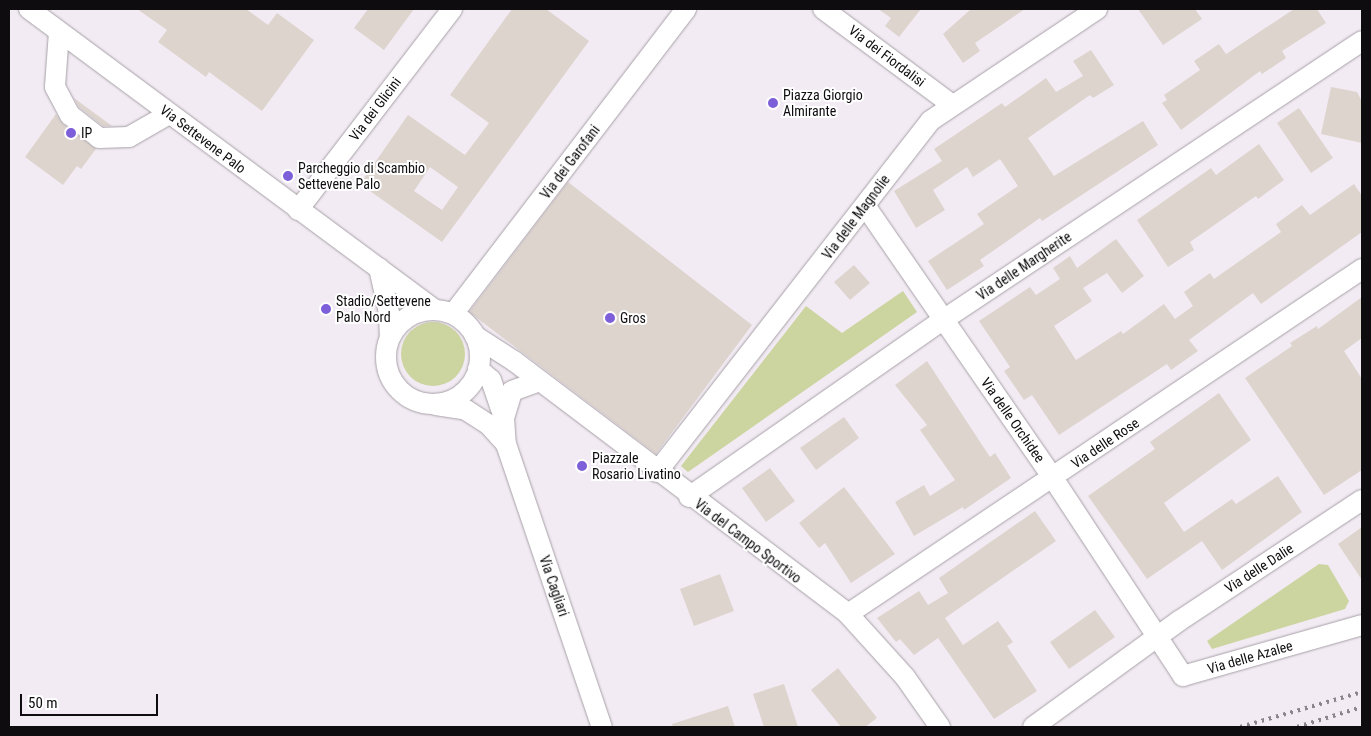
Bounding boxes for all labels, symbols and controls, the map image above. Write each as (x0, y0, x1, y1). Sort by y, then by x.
street label: Via dei Fiordalisi (845, 22, 929, 90)
street label: Via dei Glicini (346, 74, 404, 144)
place label: Piazza Giorgio Almirante (783, 87, 863, 120)
marker: Piazza Giorgio Almirante (767, 97, 779, 109)
street label: Via Settevene Palo (157, 101, 249, 177)
street label: Via dei Garofani (537, 122, 603, 202)
place label: IP (81, 125, 92, 141)
marker: IP (65, 127, 77, 139)
place label: Parcheggio di Scambio Settevene Palo (298, 160, 425, 192)
marker: Parcheggio di Scambio Settevene Palo (282, 170, 294, 182)
street label: Via delle Magnolie (819, 171, 893, 263)
street label: Via delle Margherite (973, 228, 1075, 304)
place label: Stadio/Settevene Palo Nord (336, 293, 431, 326)
marker: Stadio/Settevene Palo Nord (320, 303, 332, 315)
place label: Gros (620, 310, 646, 326)
marker: Gros (604, 312, 616, 324)
street label: Via delle Orchidee (978, 374, 1048, 466)
street label: Via delle Rose (1068, 414, 1142, 472)
place label: Piazzale Rosario Livatino (592, 450, 681, 482)
marker: Piazzale Rosario Livatino (576, 460, 588, 472)
street label: Via del Campo Sportivo (691, 495, 805, 587)
street label: Via delle Dalie (1222, 540, 1296, 596)
street label: Via Cagliari (536, 553, 572, 619)
street label: Via delle Azalee (1205, 637, 1295, 677)
scale bar (22, 684, 160, 716)
text: 50 m (28, 694, 58, 712)

